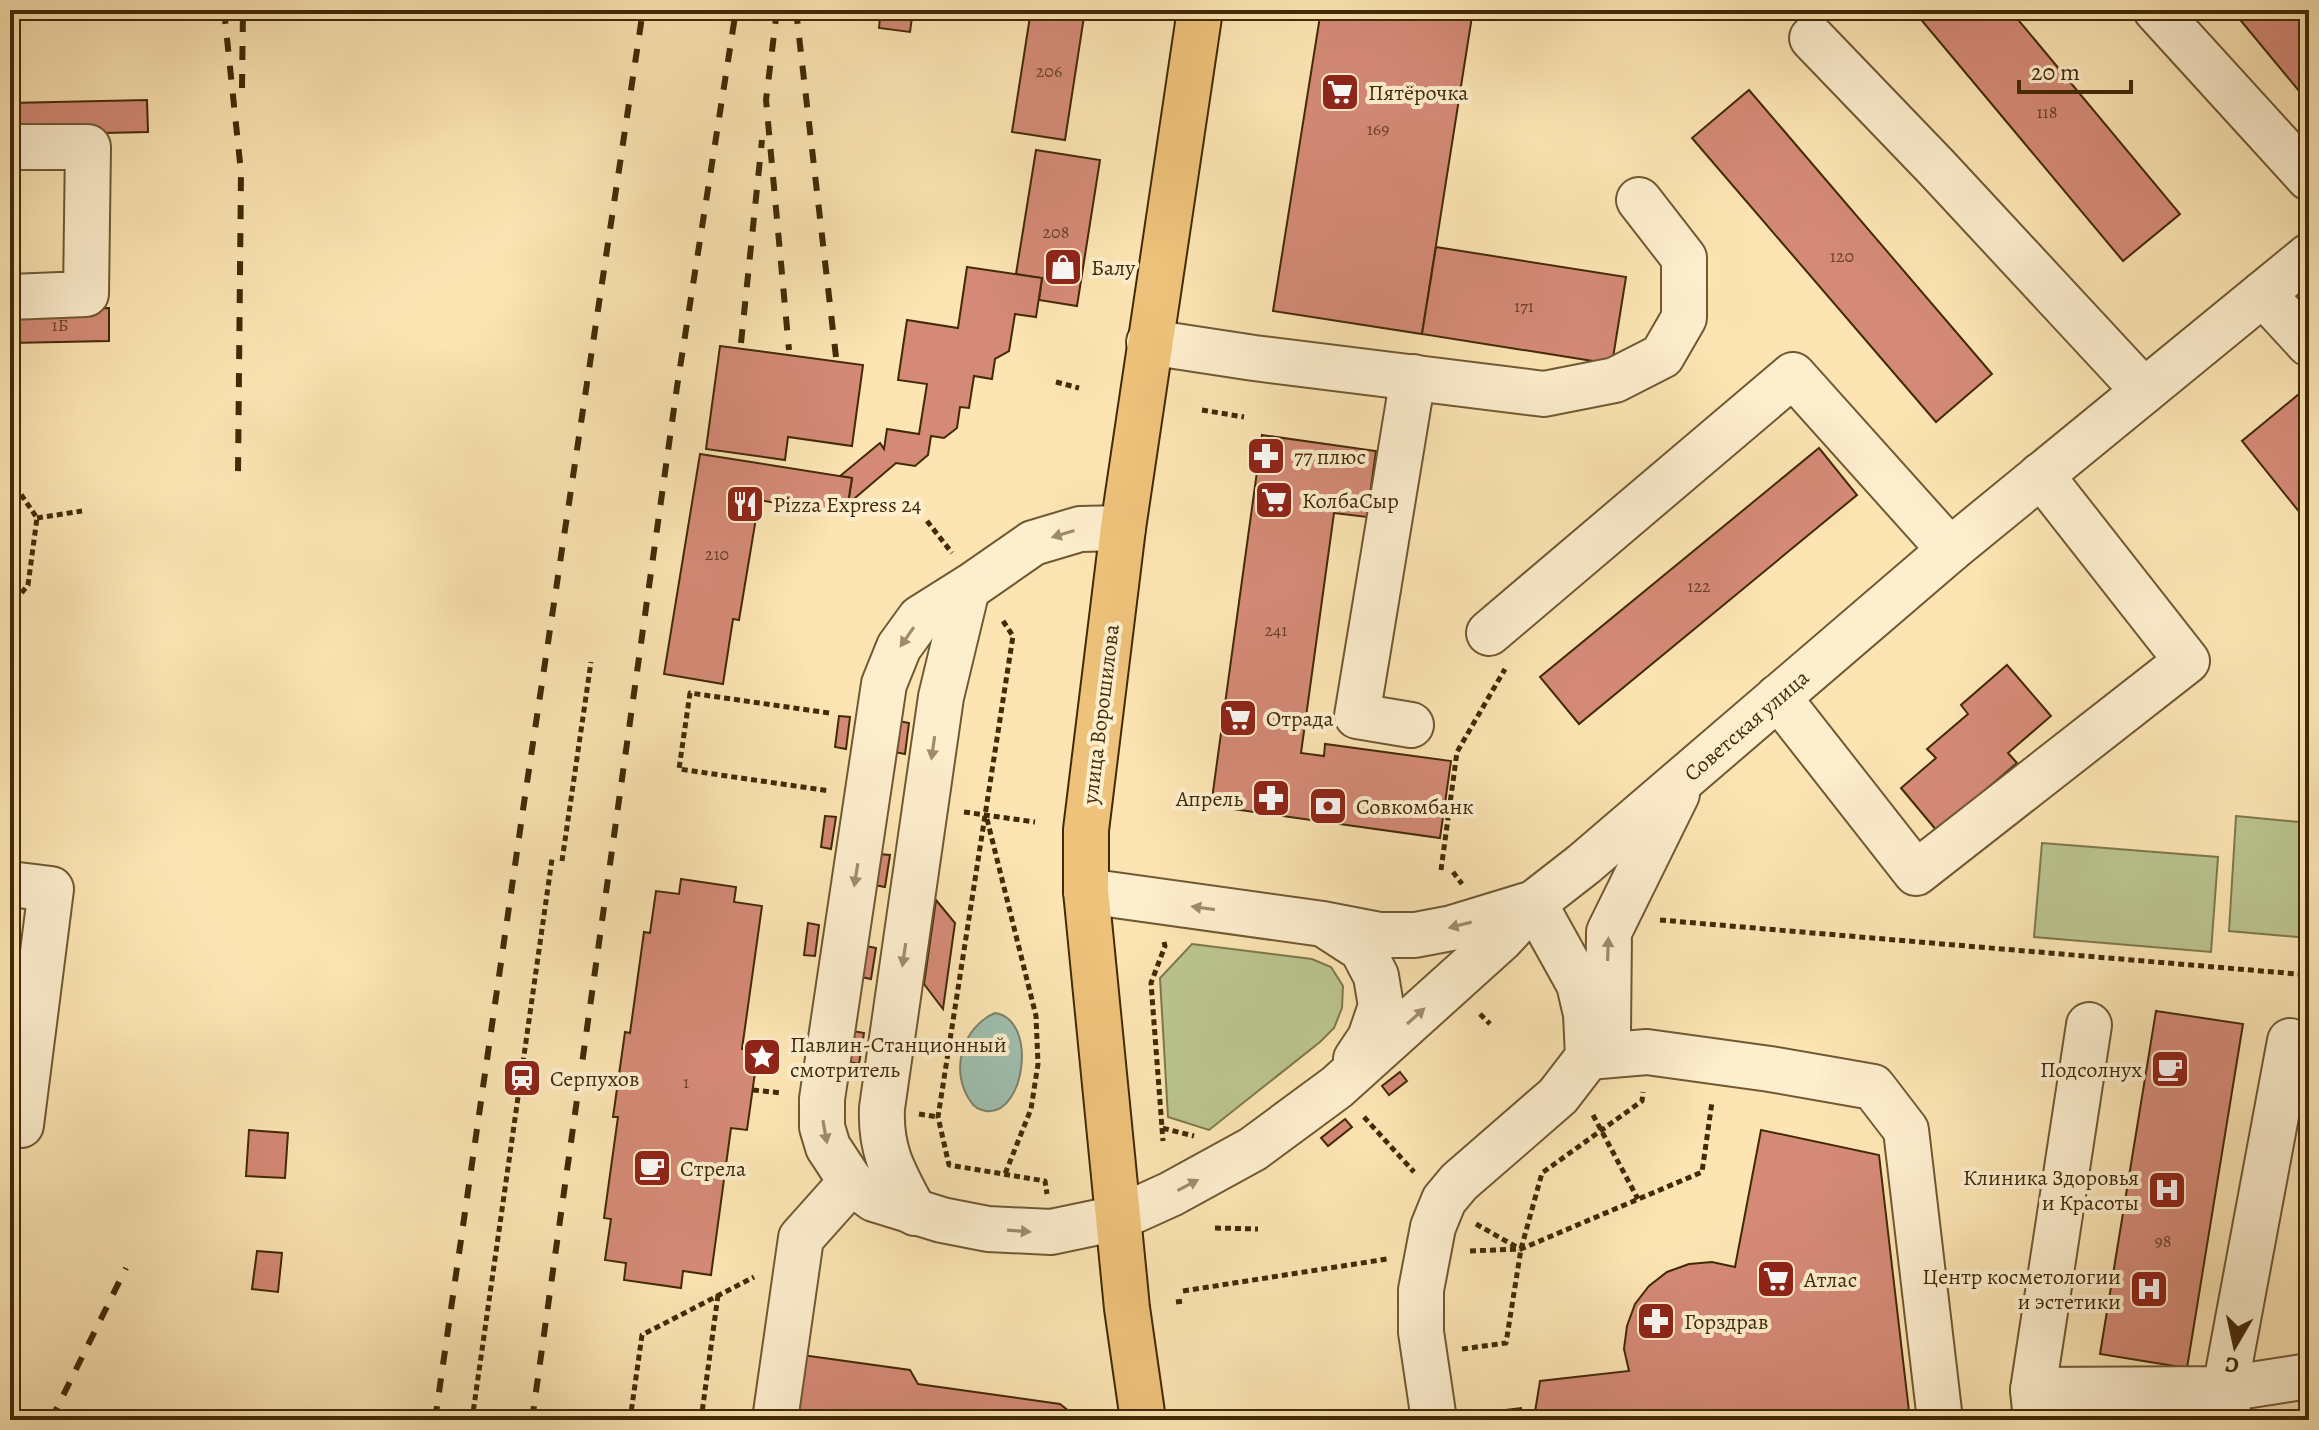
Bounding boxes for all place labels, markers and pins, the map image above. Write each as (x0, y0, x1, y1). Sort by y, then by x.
supermarket icon: Пятёрочка (1319, 71, 1361, 113)
place label: Пятёрочка (1368, 78, 1469, 108)
shop icon: Балу (1042, 246, 1084, 288)
place label: Балу (1091, 253, 1136, 283)
pharmacy icon: 77 плюс (1245, 435, 1287, 477)
place label: 77 плюс (1294, 442, 1366, 472)
supermarket icon: КолбаСыр (1253, 479, 1295, 521)
restaurant icon: Pizza Express 24 (724, 483, 766, 525)
place label: КолбаСыр (1302, 486, 1399, 516)
place label: Pizza Express 24 (773, 490, 922, 520)
supermarket icon: Отрада (1217, 697, 1259, 739)
place label: Отрада (1266, 704, 1335, 734)
pharmacy icon: Апрель (1250, 777, 1292, 819)
place label: Апрель (1175, 784, 1243, 814)
bank icon: Совкомбанк (1307, 785, 1349, 827)
place label: Совкомбанк (1356, 792, 1474, 822)
place label: Павлин-Станционный смотритель (790, 1030, 1007, 1085)
place icon: Павлин-Станционный смотритель (741, 1036, 783, 1078)
cafe icon: Подсолнух (2149, 1048, 2191, 1090)
place label: Подсолнух (2040, 1055, 2142, 1085)
station icon: Серпухов (501, 1057, 543, 1099)
place label: Серпухов (550, 1064, 639, 1094)
cafe icon: Стрела (631, 1147, 673, 1189)
place label: Стрела (680, 1154, 747, 1184)
place label: Клиника Здоровья и Красоты (1963, 1163, 2139, 1218)
hospital icon: Клиника Здоровья и Красоты (2146, 1169, 2188, 1211)
supermarket icon: Атлас (1755, 1258, 1797, 1300)
place label: Центр косметологии и эстетики (1922, 1262, 2121, 1317)
place label: Атлас (1803, 1265, 1857, 1295)
hospital icon: Центр косметологии и эстетики (2128, 1268, 2170, 1310)
pharmacy icon: Горздрав (1635, 1300, 1677, 1342)
place label: Горздрав (1684, 1307, 1768, 1337)

